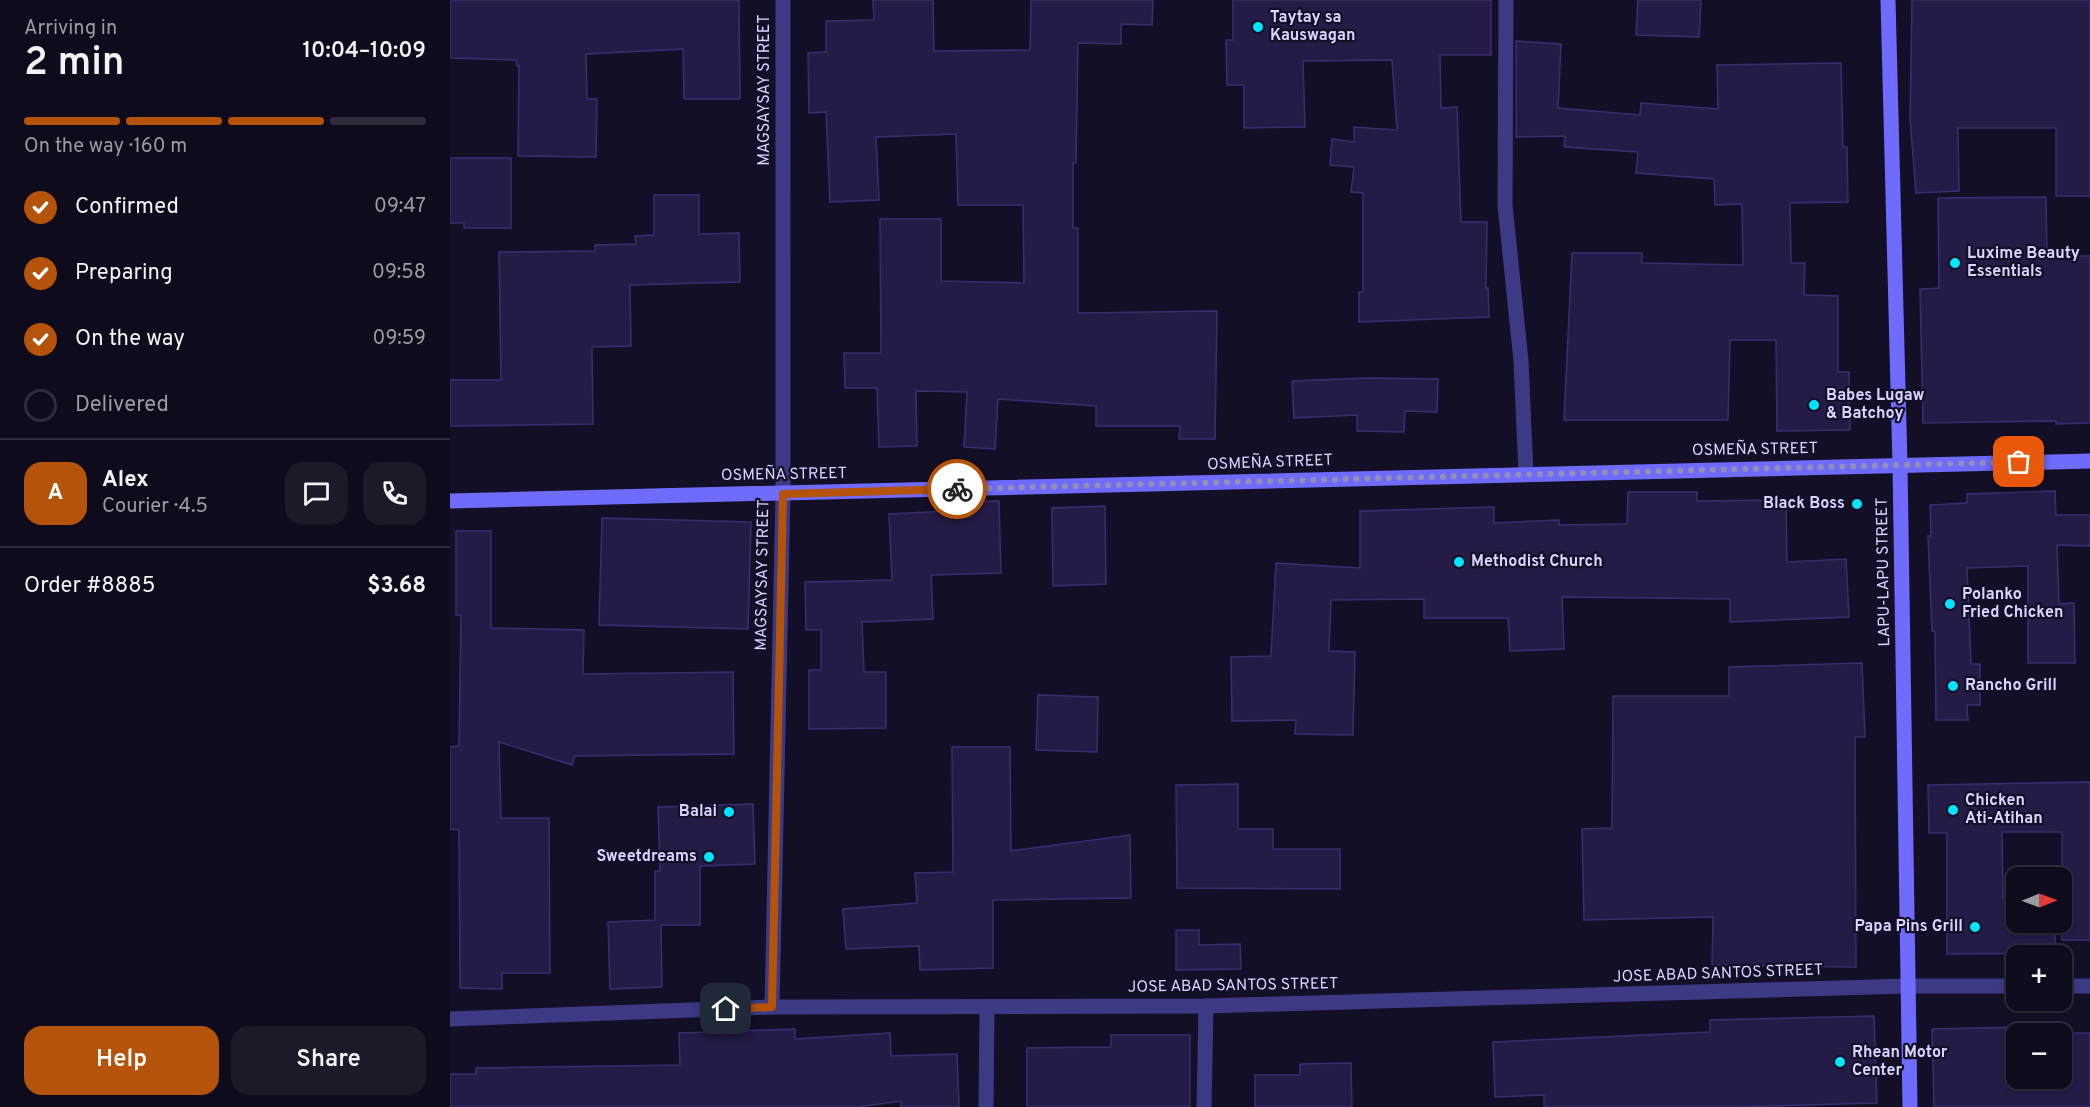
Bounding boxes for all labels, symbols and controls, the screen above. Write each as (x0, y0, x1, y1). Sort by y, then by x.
place label: Taytay sa Kauswagan (1270, 8, 1355, 46)
street label: MAGSAYSAY STREET (755, 14, 775, 166)
text: Arriving in (24, 16, 117, 42)
marker: Taytay sa Kauswagan (1251, 20, 1265, 34)
text: 10:04–10:09 (302, 38, 426, 65)
text: 2 min (24, 40, 125, 89)
text: On the way · 160 m (24, 134, 187, 160)
icon: check (24, 191, 57, 224)
text: Confirmed (75, 194, 179, 221)
text: 09:47 (374, 194, 426, 220)
place label: Luxime Beauty Essentials (1967, 244, 2080, 282)
marker: Luxime Beauty Essentials (1948, 256, 1962, 270)
icon: check (24, 257, 57, 290)
text: Preparing (75, 260, 173, 287)
text: 09:58 (372, 260, 426, 286)
icon: check (24, 323, 57, 356)
text: On the way (75, 326, 185, 353)
text: 09:59 (373, 326, 426, 352)
place label: Babes Lugaw & Batchoy (1826, 386, 1925, 424)
text: Delivered (75, 392, 169, 419)
marker: Babes Lugaw & Batchoy (1807, 398, 1821, 412)
street label: OSMEÑA STREET (1692, 436, 1818, 461)
pin (1993, 436, 2044, 487)
icon: bag (2002, 445, 2035, 478)
street label: OSMEÑA STREET (1207, 448, 1333, 475)
courier (927, 459, 987, 519)
street label: OSMEÑA STREET (721, 461, 847, 486)
button: chat (285, 462, 348, 525)
button: phone (363, 462, 426, 525)
text: Alex (102, 467, 149, 494)
icon: bike (941, 473, 974, 506)
text: A (48, 480, 63, 507)
text: Courier · 4.5 (102, 494, 208, 520)
place label: Black Boss (1763, 494, 1845, 514)
marker: Black Boss (1850, 497, 1864, 511)
street label: LAPU-LAPU STREET (1873, 497, 1895, 647)
street label: MAGSAYSAY STREET (752, 499, 774, 651)
place label: Methodist Church (1471, 552, 1603, 572)
marker: Methodist Church (1452, 555, 1466, 569)
text: Order #8885 (24, 573, 155, 600)
text: $3.68 (367, 573, 426, 600)
place label: Polanko Fried Chicken (1962, 585, 2063, 623)
marker: Polanko Fried Chicken (1943, 597, 1957, 611)
place label: Rancho Grill (1965, 676, 2057, 696)
marker: Rancho Grill (1946, 679, 1960, 693)
place label: Chicken Ati-Atihan (1965, 791, 2043, 829)
place label: Balai (679, 802, 717, 822)
marker: Chicken Ati-Atihan (1946, 803, 1960, 817)
marker: Balai (722, 805, 736, 819)
place label: Sweetdreams (596, 847, 697, 867)
marker: Sweetdreams (702, 850, 716, 864)
north arrow (2006, 867, 2072, 933)
map controls (2006, 867, 2072, 1089)
place label: Papa Pins Grill (1854, 917, 1963, 937)
marker: Papa Pins Grill (1968, 920, 1982, 934)
button: + (2006, 945, 2072, 1011)
street label: JOSE ABAD SANTOS STREET (1612, 960, 1824, 988)
street label: JOSE ABAD SANTOS STREET (1128, 974, 1338, 998)
pin (700, 983, 751, 1034)
icon: home (709, 992, 742, 1025)
button: − (2006, 1023, 2072, 1089)
button: Help (24, 1026, 219, 1095)
button: Share (231, 1026, 426, 1095)
place label: Rhean Motor Center (1852, 1043, 1948, 1081)
marker: Rhean Motor Center (1833, 1055, 1847, 1069)

